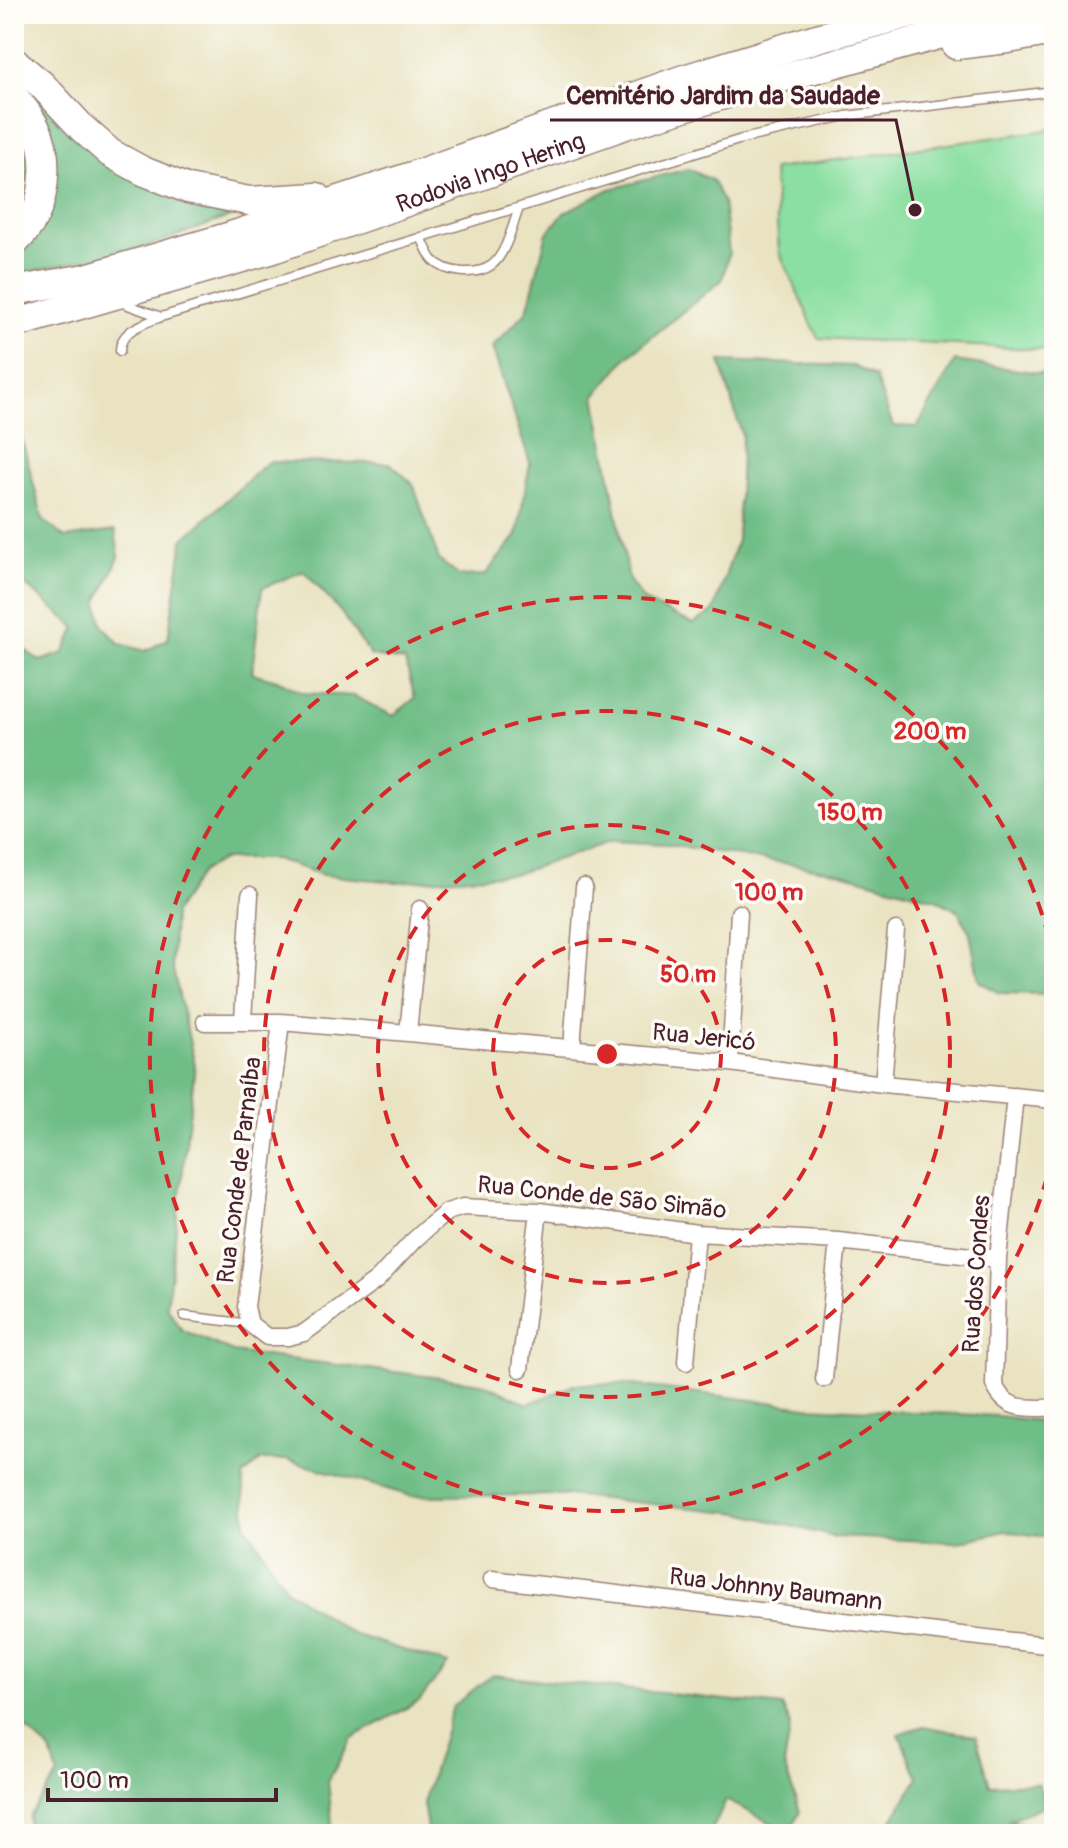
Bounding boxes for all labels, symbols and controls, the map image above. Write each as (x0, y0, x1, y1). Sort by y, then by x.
callout: Cemitério Jardim da Saudade (550, 70, 896, 120)
text: Cemitério Jardim da Saudade (566, 80, 881, 112)
street label: Rodovia Ingo Hering (393, 126, 588, 219)
text: 200 m (894, 717, 966, 746)
text: 150 m (817, 798, 883, 827)
text: 100 m (735, 878, 803, 907)
text: 50 m (660, 960, 716, 989)
street label: Rua Jericó (651, 1018, 757, 1057)
centre of rings (593, 1040, 621, 1068)
street label: Rua Conde de Parnaíba (211, 1055, 268, 1285)
street label: Rua Conde de São Simão (476, 1170, 728, 1225)
street label: Rua dos Condes (957, 1194, 996, 1354)
street label: Rua Johnny Baumann (668, 1562, 884, 1617)
scale bar (48, 1752, 276, 1802)
text: 100 m (60, 1766, 129, 1795)

